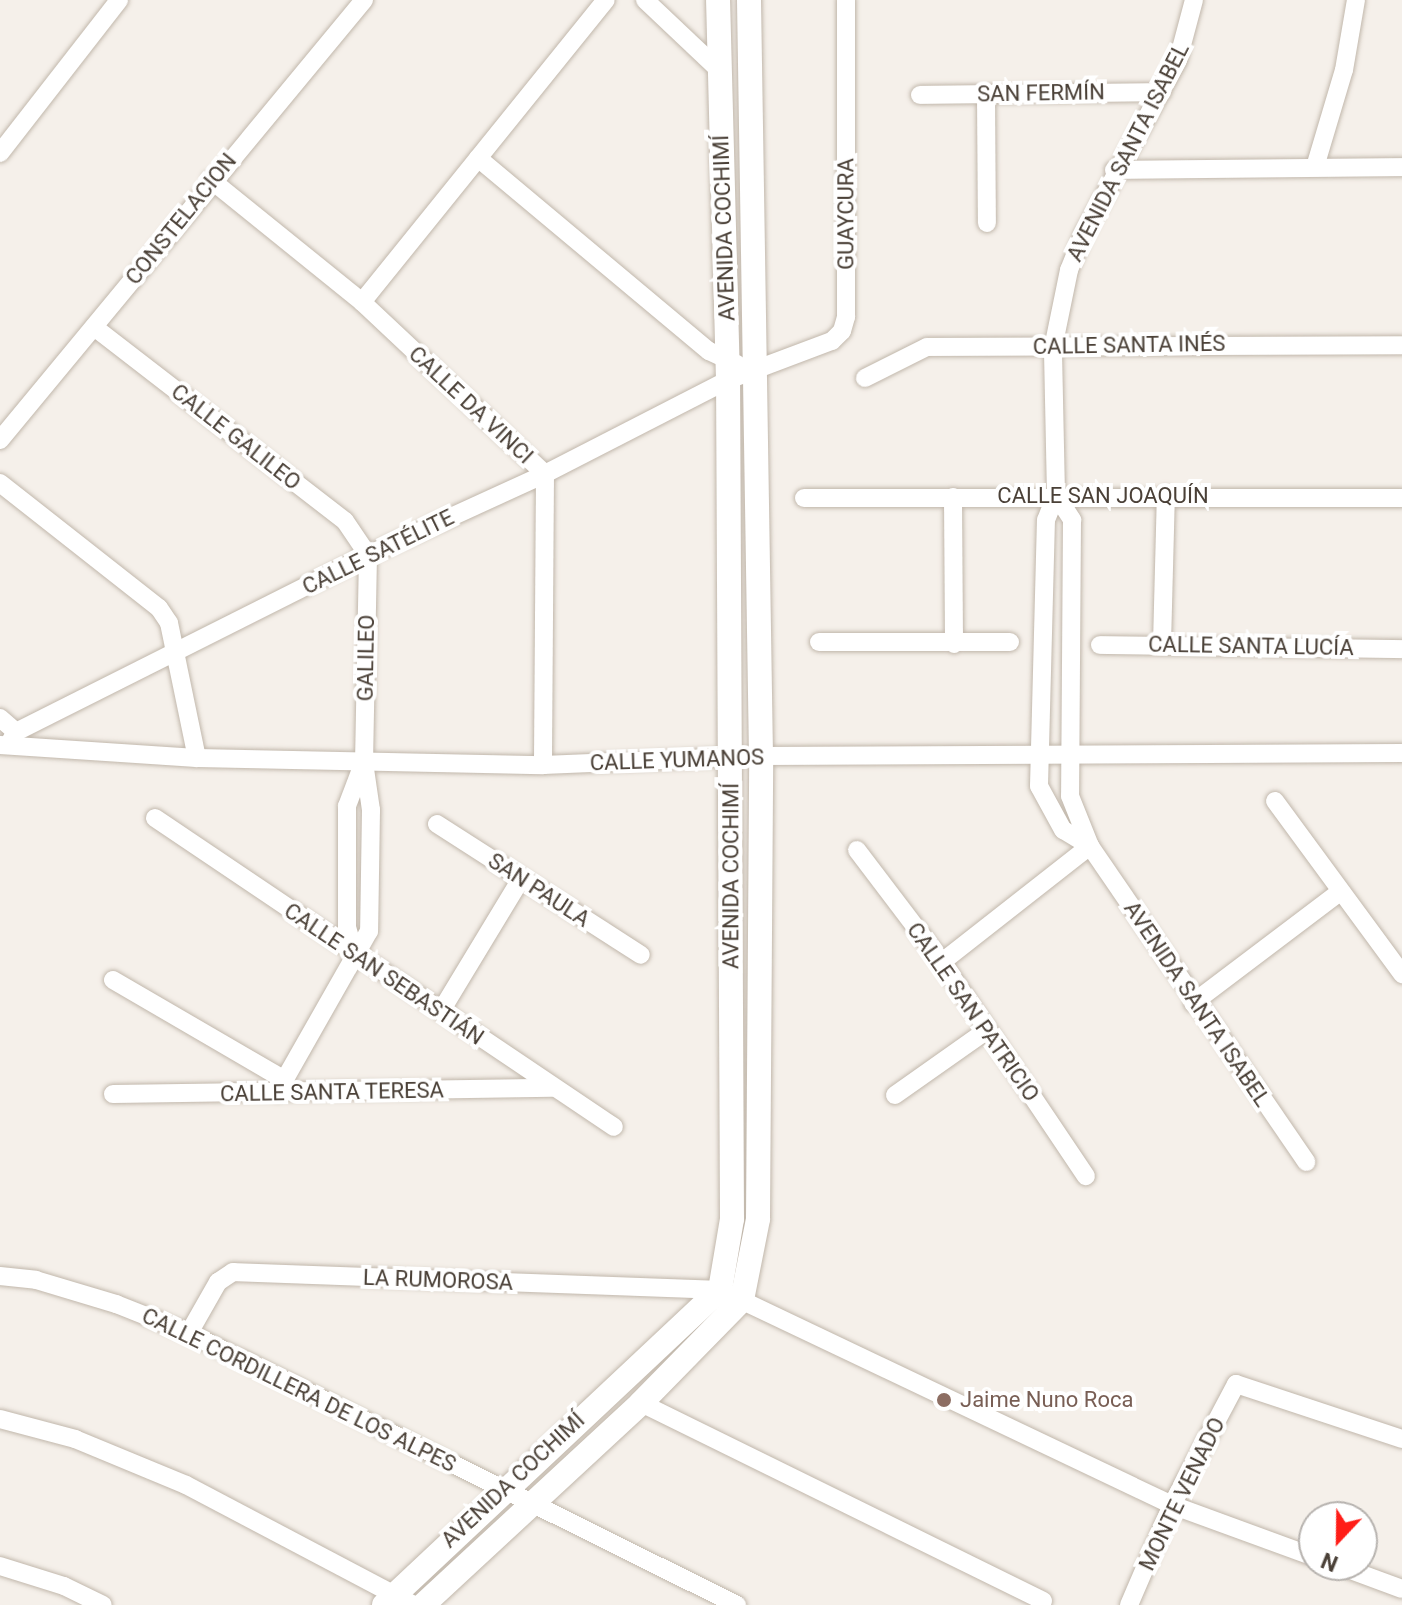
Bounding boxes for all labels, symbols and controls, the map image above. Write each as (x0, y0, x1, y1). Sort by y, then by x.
street label: AVENIDA SANTA ISABEL (1061, 38, 1195, 266)
street label: SAN FERMÍN (977, 79, 1105, 107)
street label: AVENIDA COCHIMÍ (708, 134, 740, 322)
street label: CONSTELACION (120, 148, 242, 290)
street label: GUAYCURA (833, 158, 859, 270)
street label: CALLE SANTA INÉS (1033, 330, 1225, 360)
street label: CALLE DA VINCI (403, 341, 539, 469)
street label: CALLE GALILEO (166, 378, 306, 496)
street label: CALLE SAN JOAQUÍN (997, 483, 1209, 509)
street label: CALLE SATÉLITE (298, 504, 458, 600)
street label: GALILEO (352, 614, 380, 702)
street label: CALLE SANTA LUCÍA (1148, 631, 1354, 661)
street label: CALLE YUMANOS (589, 744, 765, 776)
street label: AVENIDA COCHIMÍ (718, 783, 744, 969)
street label: SAN PAULA (483, 847, 595, 933)
street label: AVENIDA SANTA ISABEL (1118, 896, 1276, 1112)
street label: CALLE SAN SEBASTIÁN (279, 897, 489, 1051)
street label: CALLE SAN PATRICIO (901, 917, 1045, 1107)
street label: CALLE SANTA TERESA (220, 1077, 444, 1107)
street label: LA RUMOROSA (363, 1264, 513, 1296)
street label: CALLE CORDILLERA DE LOS ALPES (138, 1302, 460, 1478)
place label: Jaime Nuno Roca (960, 1387, 1133, 1413)
marker: Jaime Nuno Roca (935, 1391, 953, 1409)
street label: AVENIDA COCHIMÍ (436, 1407, 590, 1553)
street label: MONTE VENADO (1134, 1413, 1230, 1575)
north arrow (1298, 1501, 1378, 1581)
text: N (1318, 1547, 1341, 1576)

